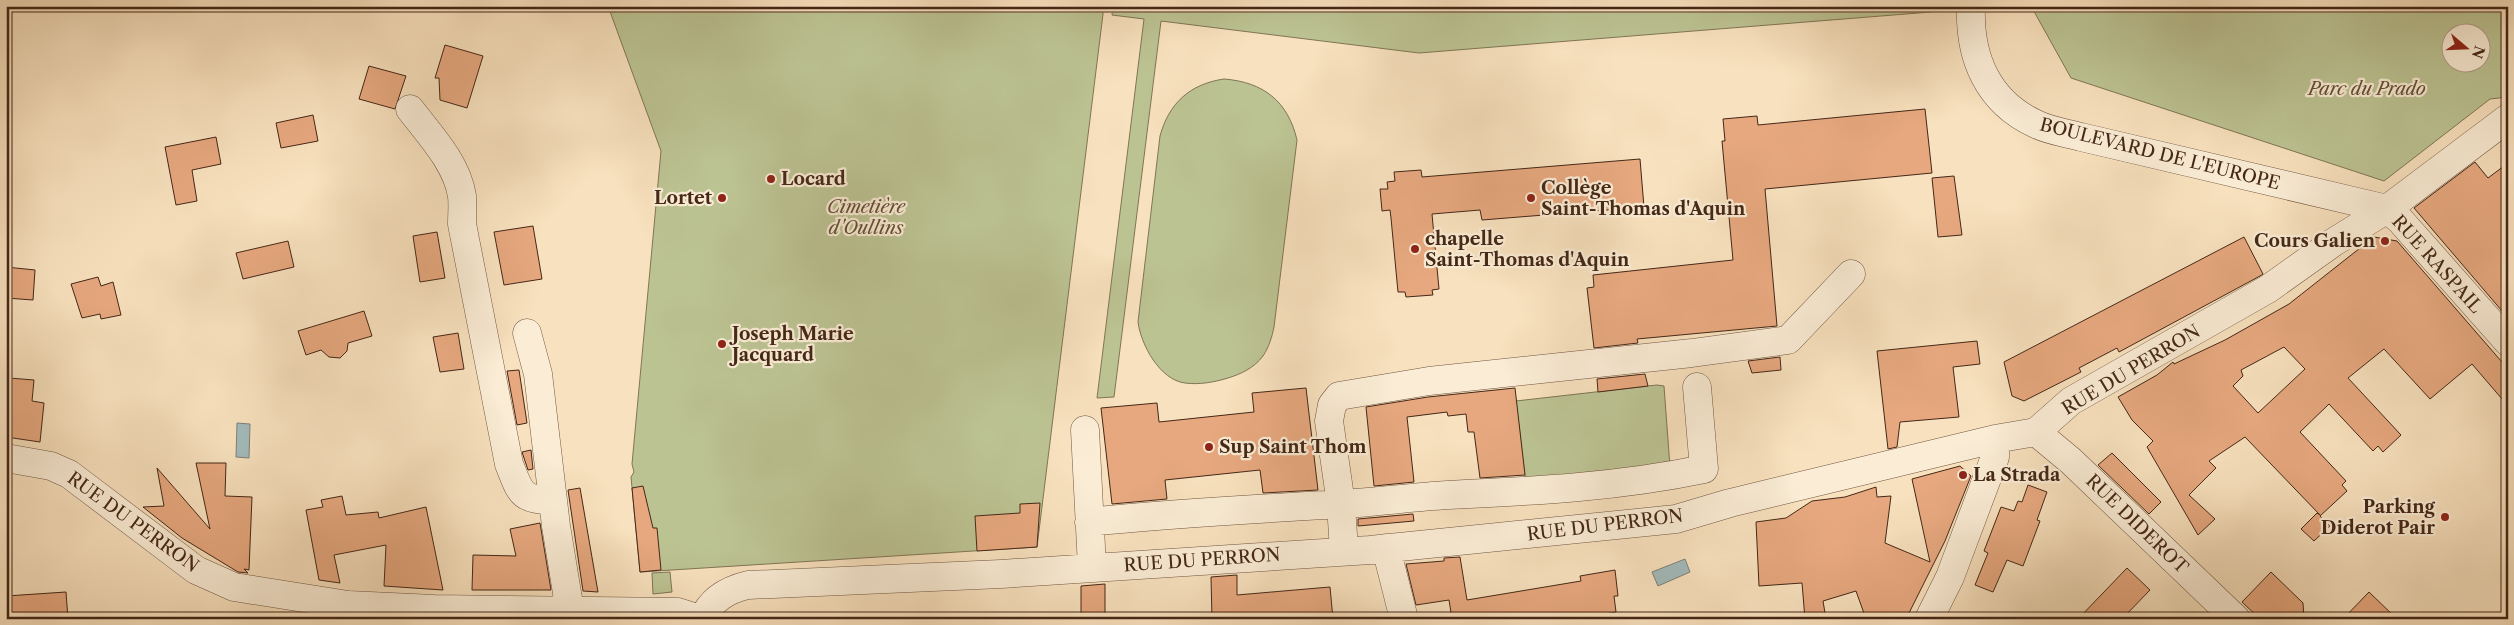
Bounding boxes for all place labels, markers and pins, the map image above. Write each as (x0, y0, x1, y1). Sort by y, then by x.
place label: Locard (781, 168, 846, 190)
marker: Locard (765, 173, 777, 185)
place label: Collège Saint-Thomas d'Aquin (1541, 177, 1746, 220)
place label: Lortet (654, 187, 713, 209)
marker: Lortet (716, 192, 728, 204)
marker: Collège Saint-Thomas d'Aquin (1525, 192, 1537, 204)
place label: chapelle Saint-Thomas d'Aquin (1425, 228, 1630, 271)
place label: Cours Galien (2254, 230, 2376, 252)
marker: Cours Galien (2379, 235, 2391, 247)
marker: chapelle Saint-Thomas d'Aquin (1409, 243, 1421, 255)
place label: Joseph Marie Jacquard (729, 323, 854, 366)
marker: Joseph Marie Jacquard (716, 338, 728, 350)
place label: Sup Saint Thom (1219, 436, 1366, 458)
marker: Sup Saint Thom (1203, 441, 1215, 453)
place label: La Strada (1973, 464, 2061, 486)
marker: La Strada (1957, 469, 1969, 481)
place label: Parking Diderot Pair (2321, 496, 2436, 539)
marker: Parking Diderot Pair (2439, 511, 2451, 523)

